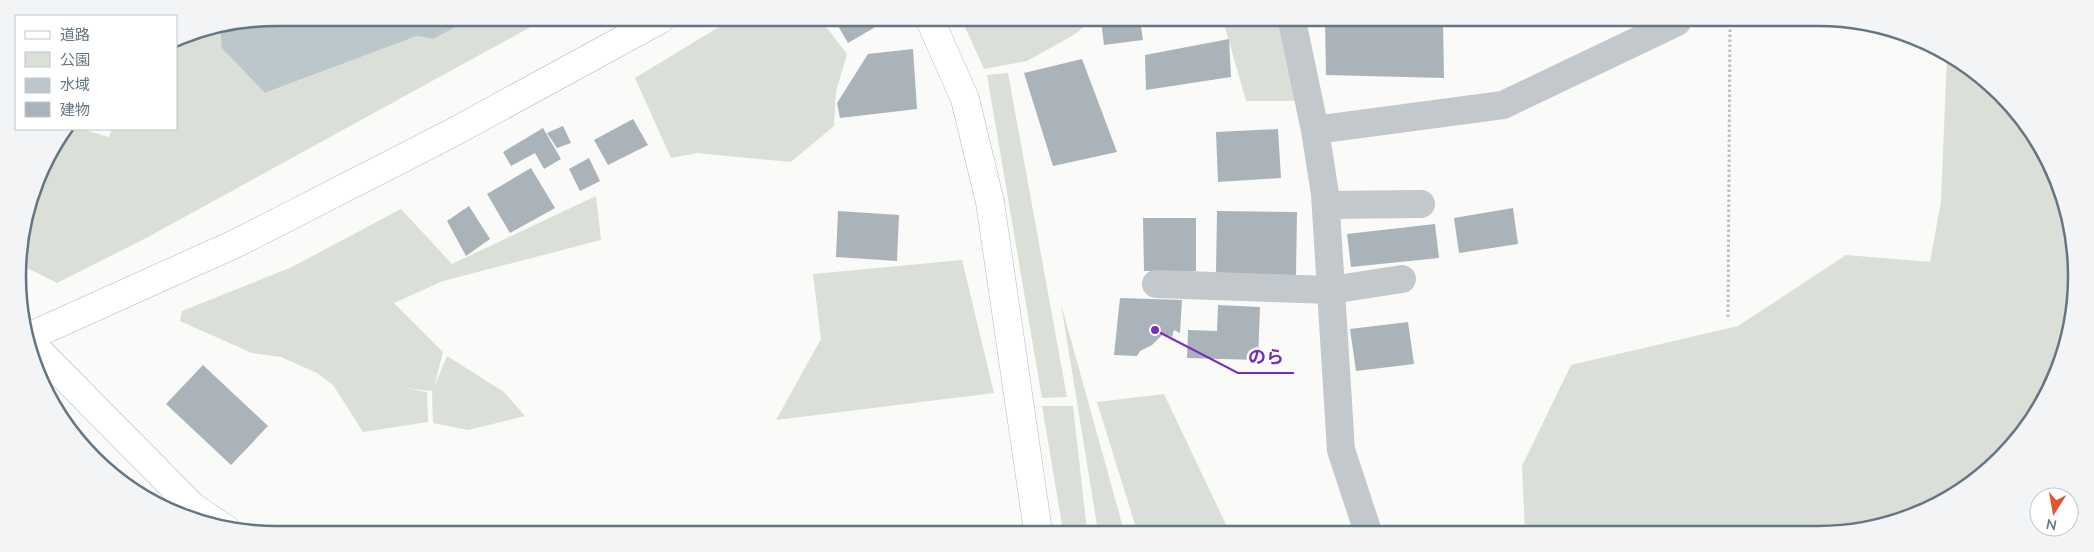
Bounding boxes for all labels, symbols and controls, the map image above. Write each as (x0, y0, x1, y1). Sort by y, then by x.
legend (15, 15, 178, 130)
text: 道路 (60, 25, 90, 45)
text: 公園 (60, 50, 90, 70)
text: 水域 (60, 75, 90, 95)
text: 建物 (60, 100, 90, 120)
callout: のら (1238, 340, 1294, 373)
text: のら (1248, 345, 1284, 369)
north arrow (2029, 487, 2079, 537)
text: N (2045, 514, 2059, 535)

